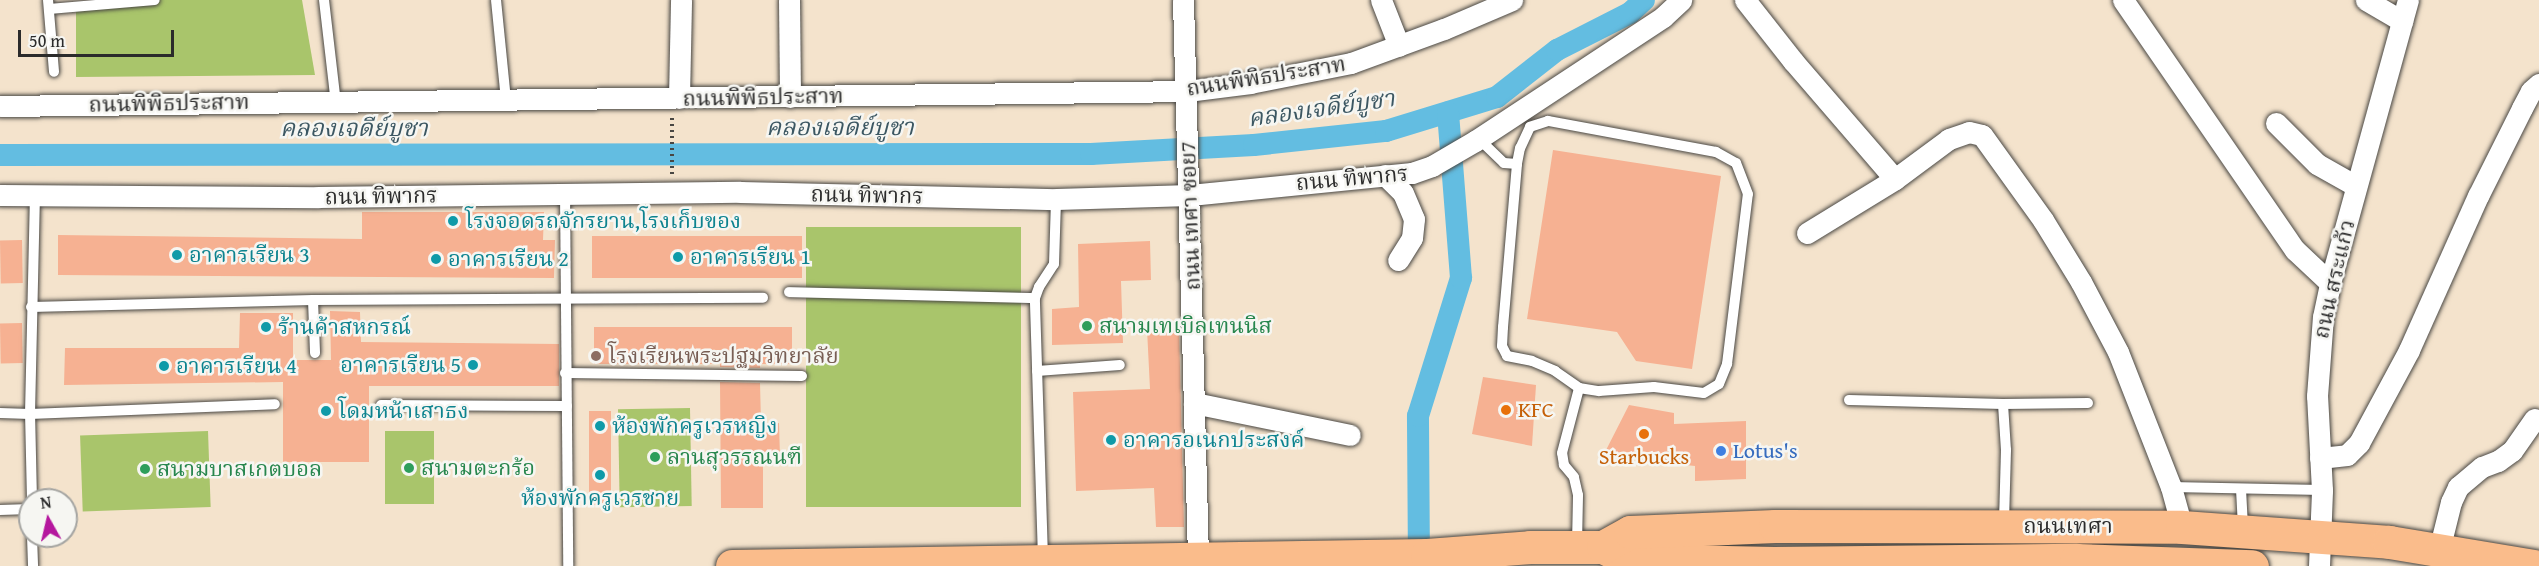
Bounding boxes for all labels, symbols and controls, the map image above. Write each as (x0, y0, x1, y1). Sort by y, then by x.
scale bar (21, 18, 177, 56)
text: 50 m (29, 27, 65, 54)
street label: ถนนพิพิธประสาท (1184, 50, 1348, 102)
street label: ถนนพิพิธประสาท (682, 82, 844, 112)
water label: คลองเจดีย์บูชา (1246, 83, 1396, 133)
street label: ถนนพิพิธประสาท (88, 88, 250, 118)
water label: คลองเจดีย์บูชา (766, 113, 914, 141)
water label: คลองเจดีย์บูชา (280, 114, 428, 142)
street label: ถนน เทศา ซอย7 (1174, 141, 1206, 291)
street label: ถนน ทิพากร (1295, 160, 1409, 196)
street label: ถนน ทิพากร (810, 181, 924, 209)
street label: ถนน ทิพากร (324, 182, 438, 210)
place label: โรงจอดรถจักรยาน,โรงเก็บของ (465, 208, 741, 234)
marker: โรงจอดรถจักรยาน,โรงเก็บของ (446, 214, 460, 228)
street label: ถนน สระแก้ว (2307, 217, 2361, 341)
place label: อาคารเรียน 3 (189, 242, 310, 268)
place label: อาคารเรียน 1 (690, 244, 811, 270)
place label: อาคารเรียน 2 (448, 246, 569, 272)
marker: อาคารเรียน 3 (170, 248, 184, 262)
marker: อาคารเรียน 1 (671, 250, 685, 264)
marker: อาคารเรียน 2 (429, 252, 443, 266)
place label: สนามเทเบิลเทนนิส (1099, 313, 1272, 339)
place label: ร้านค้าสหกรณ์ (278, 314, 411, 340)
marker: สนามเทเบิลเทนนิส (1080, 319, 1094, 333)
marker: ร้านค้าสหกรณ์ (259, 320, 273, 334)
place label: โรงเรียนพระปฐมวิทยาลัย (608, 343, 839, 369)
marker: โรงเรียนพระปฐมวิทยาลัย (589, 349, 603, 363)
place label: อาคารเรียน 5 (340, 352, 461, 378)
place label: อาคารเรียน 4 (176, 353, 297, 379)
marker: อาคารเรียน 5 (466, 358, 480, 372)
marker: อาคารเรียน 4 (157, 359, 171, 373)
place label: KFC (1518, 397, 1554, 423)
place label: โดมหน้าเสาธง (338, 398, 468, 424)
marker: KFC (1499, 403, 1513, 417)
marker: โดมหน้าเสาธง (319, 404, 333, 418)
place label: ห้องพักครูเวรหญิง (612, 413, 778, 439)
marker: ห้องพักครูเวรหญิง (593, 419, 607, 433)
place label: อาคารอเนกประสงค์ (1123, 427, 1304, 453)
marker: Starbucks (1637, 427, 1651, 441)
marker: อาคารอเนกประสงค์ (1104, 433, 1118, 447)
place label: Lotus's (1733, 438, 1798, 464)
place label: ลานสุวรรณนฑี (667, 444, 802, 470)
place label: Starbucks (1599, 444, 1689, 470)
marker: Lotus's (1714, 444, 1728, 458)
marker: ลานสุวรรณนฑี (648, 450, 662, 464)
place label: สนามตะกร้อ (421, 455, 535, 481)
place label: สนามบาสเกตบอล (157, 456, 322, 482)
marker: สนามตะกร้อ (402, 461, 416, 475)
marker: สนามบาสเกตบอล (138, 462, 152, 476)
marker: ห้องพักครูเวรชาย (593, 468, 607, 482)
place label: ห้องพักครูเวรชาย (521, 485, 679, 511)
north arrow (18, 488, 78, 548)
text: N (39, 490, 53, 515)
street label: ถนนเทศา (2023, 513, 2113, 539)

